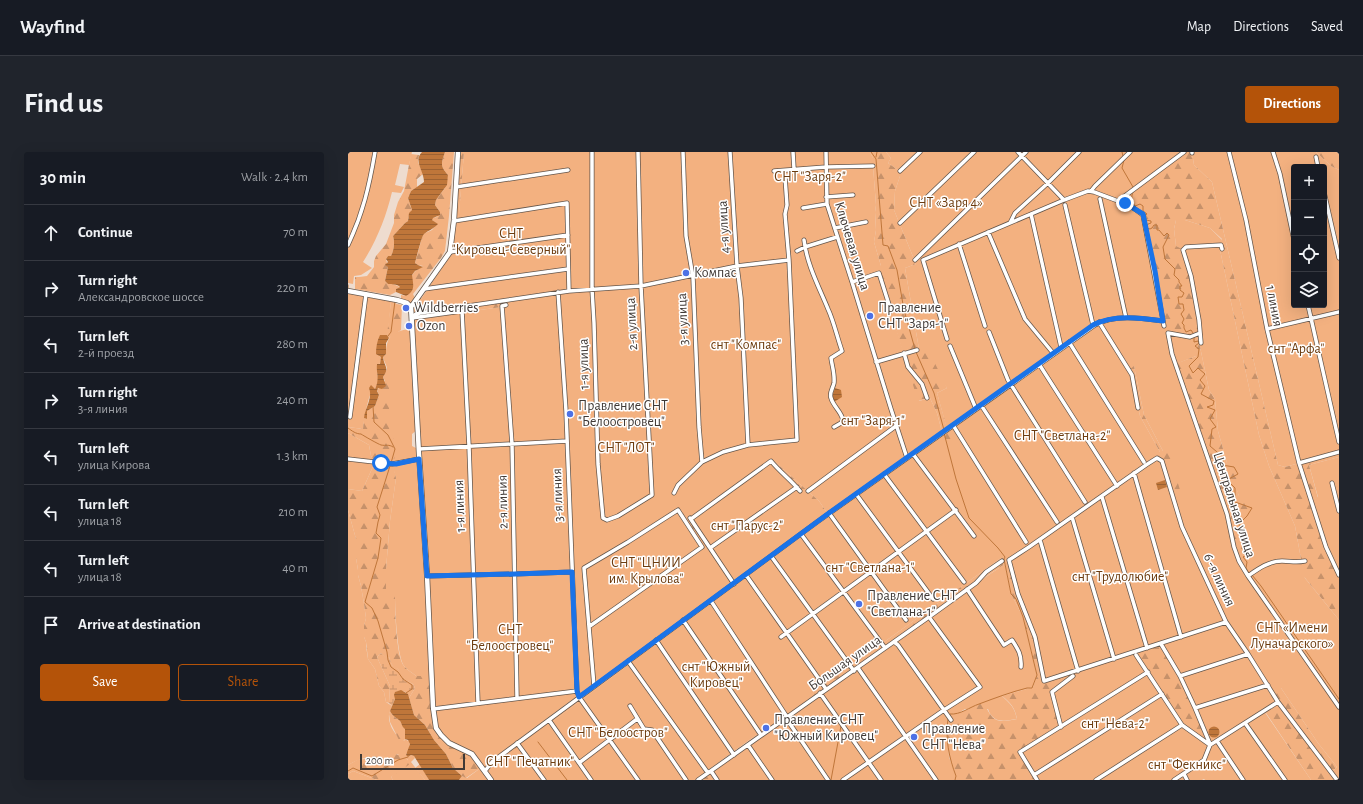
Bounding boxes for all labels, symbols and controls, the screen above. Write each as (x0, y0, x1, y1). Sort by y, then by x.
text: Wayfind (20, 18, 85, 37)
text: Map (1187, 20, 1211, 34)
text: Directions (1233, 20, 1289, 34)
text: Saved (1311, 20, 1343, 34)
button: Directions (1245, 86, 1339, 123)
text: Find us (24, 90, 103, 118)
map controls (1291, 164, 1327, 308)
button: + (1291, 164, 1327, 200)
text: 30 min (40, 169, 86, 186)
park label: СНТ "Заря-2" (774, 170, 846, 184)
text: Walk · 2.4 km (241, 171, 308, 184)
route end (1116, 194, 1134, 212)
park label: СНТ «Заря 4» (909, 196, 983, 210)
street label: 4-я улица (716, 200, 732, 254)
street label: Ключевая улица (832, 200, 872, 293)
button: − (1291, 200, 1327, 236)
icon: ahead (40, 222, 62, 244)
text: Continue (78, 225, 133, 240)
text: 70 m (283, 226, 308, 239)
park label: СНТ "Кировец-Северный" (452, 227, 570, 257)
button: locate (1291, 236, 1327, 272)
place label: Компас (694, 266, 737, 280)
marker: Компас (681, 268, 691, 278)
button: layers (1291, 272, 1327, 308)
text: Turn right (78, 273, 137, 288)
icon: right (40, 278, 62, 300)
text: 220 m (277, 282, 308, 295)
street label: 1 линия (1263, 284, 1285, 328)
text: Александровское шоссе (78, 291, 204, 304)
street label: 3-я улица (675, 292, 691, 345)
street label: 2-я улица (624, 297, 640, 351)
place label: Wildberries (414, 301, 478, 315)
place label: Правление СНТ "Заря-1" (878, 301, 948, 331)
marker: Wildberries (401, 303, 411, 313)
marker: Правление СНТ "Заря-1" (865, 311, 875, 321)
place label: Ozon (417, 319, 445, 333)
marker: Ozon (404, 321, 414, 331)
text: Turn left (78, 329, 129, 344)
icon: left (40, 334, 62, 356)
text: 280 m (277, 338, 308, 351)
street label: 1-я улица (577, 338, 591, 390)
park label: снт "Компас" (711, 338, 781, 352)
park label: снт "Арфа" (1268, 342, 1324, 356)
text: 2-й проезд (78, 347, 134, 360)
text: Turn right (78, 385, 137, 400)
icon: right (40, 390, 62, 412)
text: 240 m (276, 394, 308, 407)
place label: Правление СНТ "Белоостровец" (578, 399, 668, 429)
text: 3-я линия (78, 403, 128, 416)
marker: Правление СНТ "Белоостровец" (565, 409, 575, 419)
park label: снт "Заря-1" (841, 414, 905, 428)
park label: СНТ "Светлана-2" (1014, 429, 1110, 443)
text: Turn left (78, 441, 129, 456)
park label: СНТ "ЛОТ" (597, 441, 655, 455)
icon: left (40, 446, 62, 468)
text: 1.3 km (277, 450, 308, 463)
street label: Центральная улица (1210, 450, 1258, 560)
route start (372, 454, 390, 472)
text: улица Кирова (78, 459, 150, 472)
street label: 3-я линия (550, 468, 566, 522)
street label: 2-я линия (496, 475, 510, 529)
street label: 1-я линия (452, 479, 468, 533)
text: Turn left (78, 497, 129, 512)
icon: left (40, 502, 62, 524)
text: 210 m (278, 506, 308, 519)
text: улица 18 (78, 515, 122, 528)
park label: снт "Парус-2" (711, 519, 783, 533)
street label: 6 -я линия (1201, 551, 1237, 609)
text: Turn left (78, 553, 129, 568)
park label: СНТ "ЦНИИ им. Крылова" (609, 556, 683, 586)
icon: left (40, 558, 62, 580)
park label: снт "Светлана-1" (826, 561, 914, 575)
text: 40 m (282, 562, 308, 575)
park label: снт "Трудолюбие" (1072, 570, 1168, 584)
text: улица 18 (78, 571, 122, 584)
place label: Правление СНТ "Светлана-1" (867, 589, 957, 619)
marker: Правление СНТ "Светлана-1" (854, 599, 864, 609)
icon: arrive (40, 614, 62, 636)
text: Arrive at destination (78, 617, 201, 632)
park label: СНТ «Имени Луначарского» (1251, 621, 1334, 651)
park label: СНТ "Белоостровец" (467, 623, 554, 653)
street label: Большая улица (806, 632, 884, 693)
park label: снт "Южный Кировец" (682, 660, 750, 690)
button: Save (40, 664, 170, 701)
button: Share (178, 664, 308, 701)
place label: Правление СНТ "Южный Кировец" (774, 713, 878, 743)
park label: снт "Нева-2" (1081, 717, 1149, 731)
place label: Правление СНТ "Нева" (922, 722, 985, 752)
marker: Правление СНТ "Южный Кировец" (761, 723, 771, 733)
park label: СНТ "Белоостров" (568, 726, 668, 740)
marker: Правление СНТ "Нева" (909, 732, 919, 742)
scale bar (360, 752, 465, 771)
text: 200 m (366, 755, 393, 766)
park label: СНТ "Печатник" (486, 755, 574, 769)
park label: снт "Фекникс" (1148, 758, 1226, 772)

